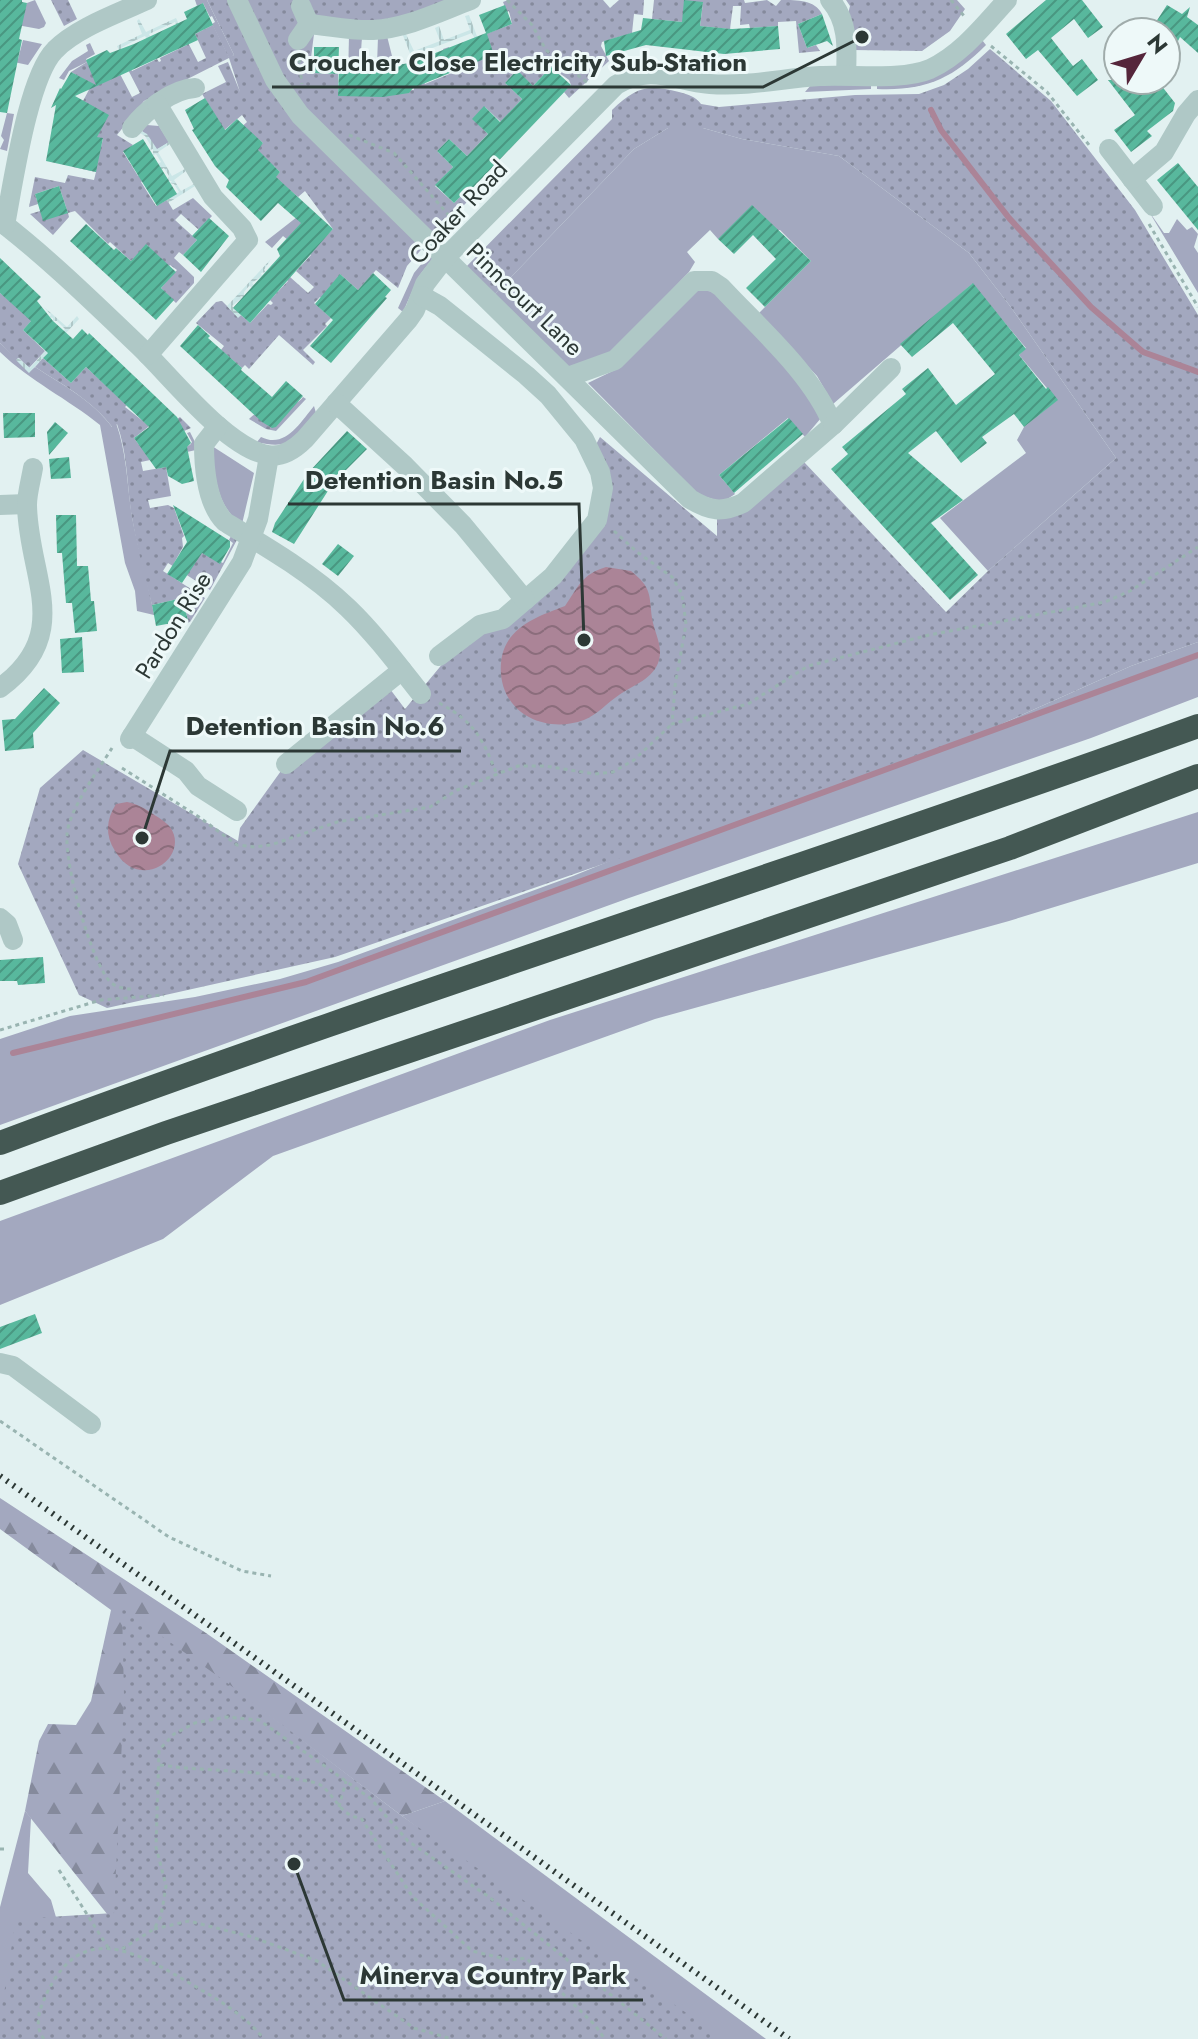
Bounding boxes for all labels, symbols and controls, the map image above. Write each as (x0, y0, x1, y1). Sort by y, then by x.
north arrow (1102, 16, 1182, 96)
text: N (1140, 27, 1176, 60)
callout: Croucher Close Electricity Sub-Station (272, 37, 763, 87)
text: Croucher Close Electricity Sub-Station (289, 43, 747, 81)
street label: Coaker Road (401, 152, 515, 272)
street label: Pinncourt Lane (459, 234, 591, 364)
callout: Detention Basin No.5 (288, 454, 579, 504)
text: Detention Basin No.5 (305, 461, 563, 499)
street label: Pardon Rise (126, 565, 220, 685)
callout: Detention Basin No.6 (170, 701, 461, 751)
text: Detention Basin No.6 (185, 707, 445, 745)
callout: Minerva Country Park (344, 1950, 643, 2000)
text: Minerva Country Park (360, 1956, 626, 1994)

